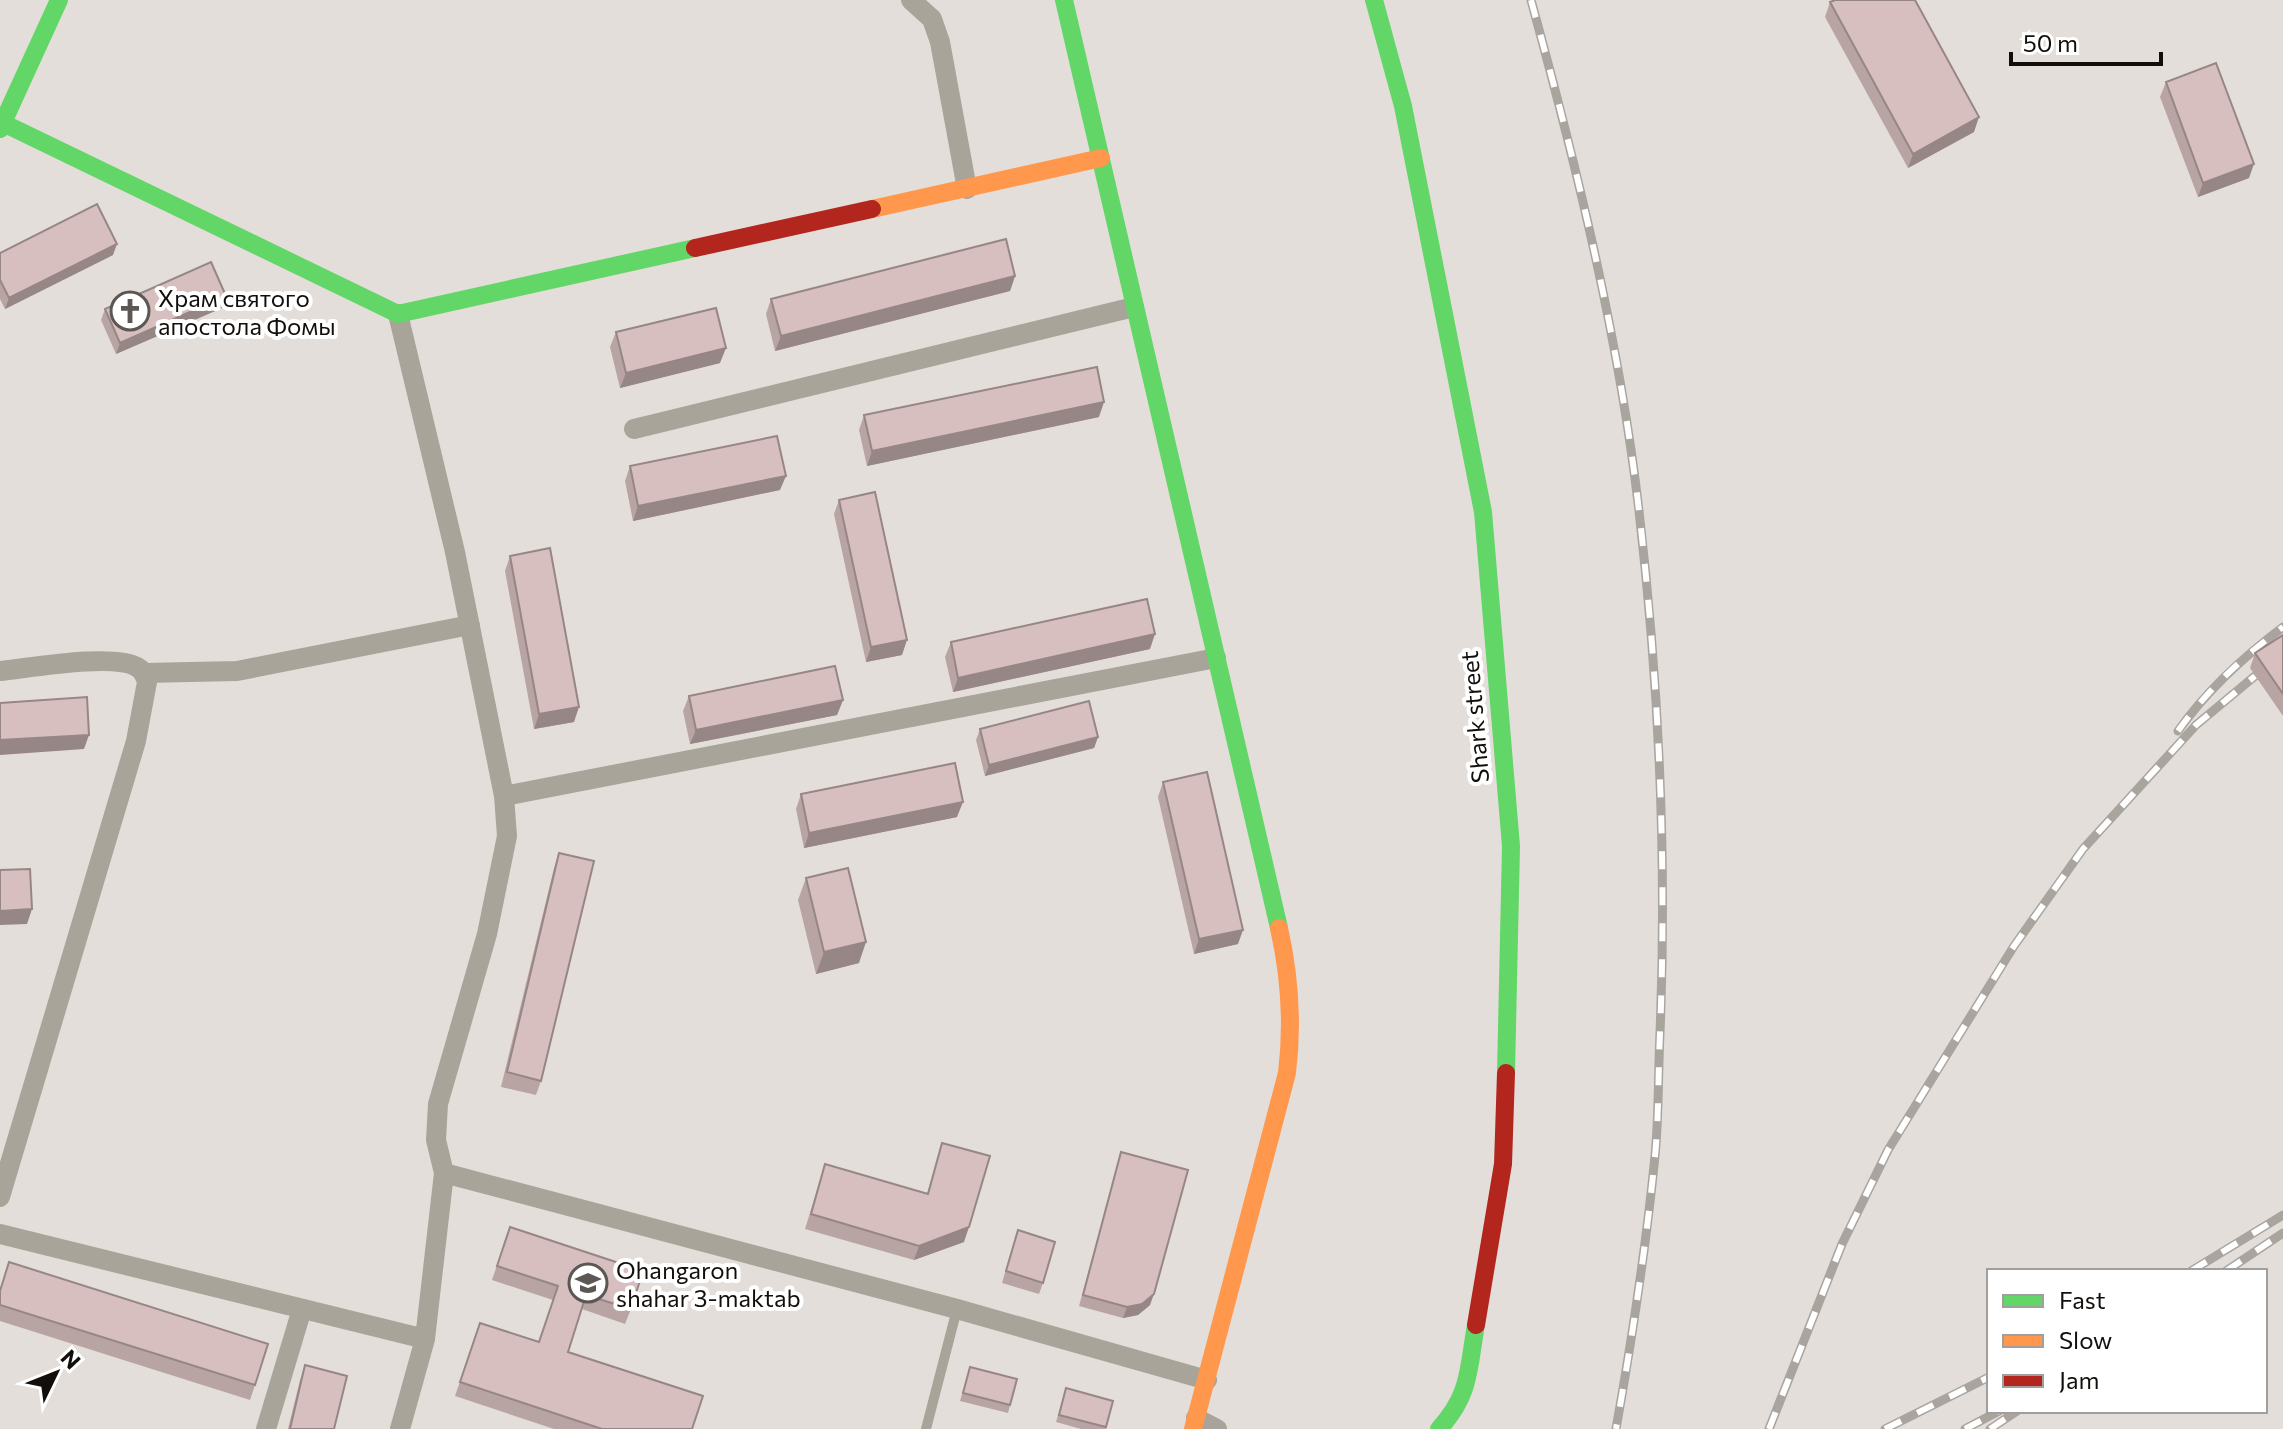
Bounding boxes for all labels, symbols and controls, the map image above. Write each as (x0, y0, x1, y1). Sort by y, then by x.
scale bar (2011, 16, 2161, 66)
text: 50 m (2023, 28, 2078, 57)
place label: Храм святого апостола Фомы (158, 283, 336, 340)
church icon: Храм святого апостола Фомы (109, 290, 151, 332)
street label: Shark street (1454, 650, 1494, 784)
place label: Ohangaron shahar 3-maktab (616, 1255, 801, 1312)
school or university icon: Ohangaron shahar 3-maktab (567, 1262, 609, 1304)
legend (1987, 1269, 2267, 1413)
text: Fast (2059, 1285, 2106, 1314)
text: Slow (2059, 1325, 2112, 1354)
north arrow (16, 1333, 96, 1413)
text: N (55, 1344, 86, 1374)
text: Jam (2059, 1365, 2099, 1394)

